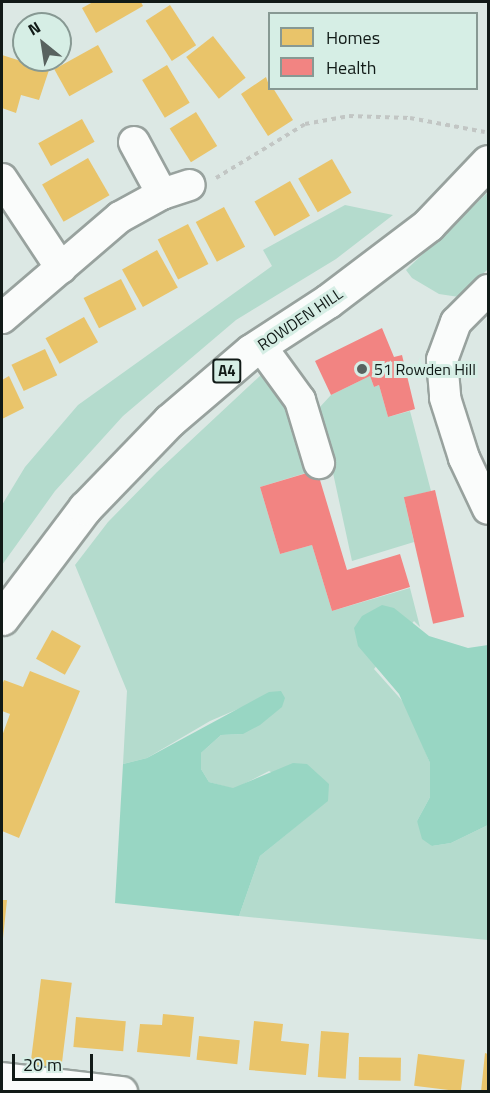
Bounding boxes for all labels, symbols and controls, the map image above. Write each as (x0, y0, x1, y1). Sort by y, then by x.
north arrow (12, 12, 72, 72)
legend (268, 12, 478, 90)
text: N (23, 15, 45, 41)
text: Homes (326, 24, 380, 51)
text: Health (326, 54, 376, 81)
street label: ROWDEN HILL (254, 284, 346, 354)
road number: A4 (212, 359, 242, 383)
place label: 51 Rowden Hill (374, 359, 476, 379)
marker: 51 Rowden Hill (355, 362, 369, 376)
scale bar (15, 1042, 96, 1080)
text: 20 m (23, 1051, 62, 1078)

